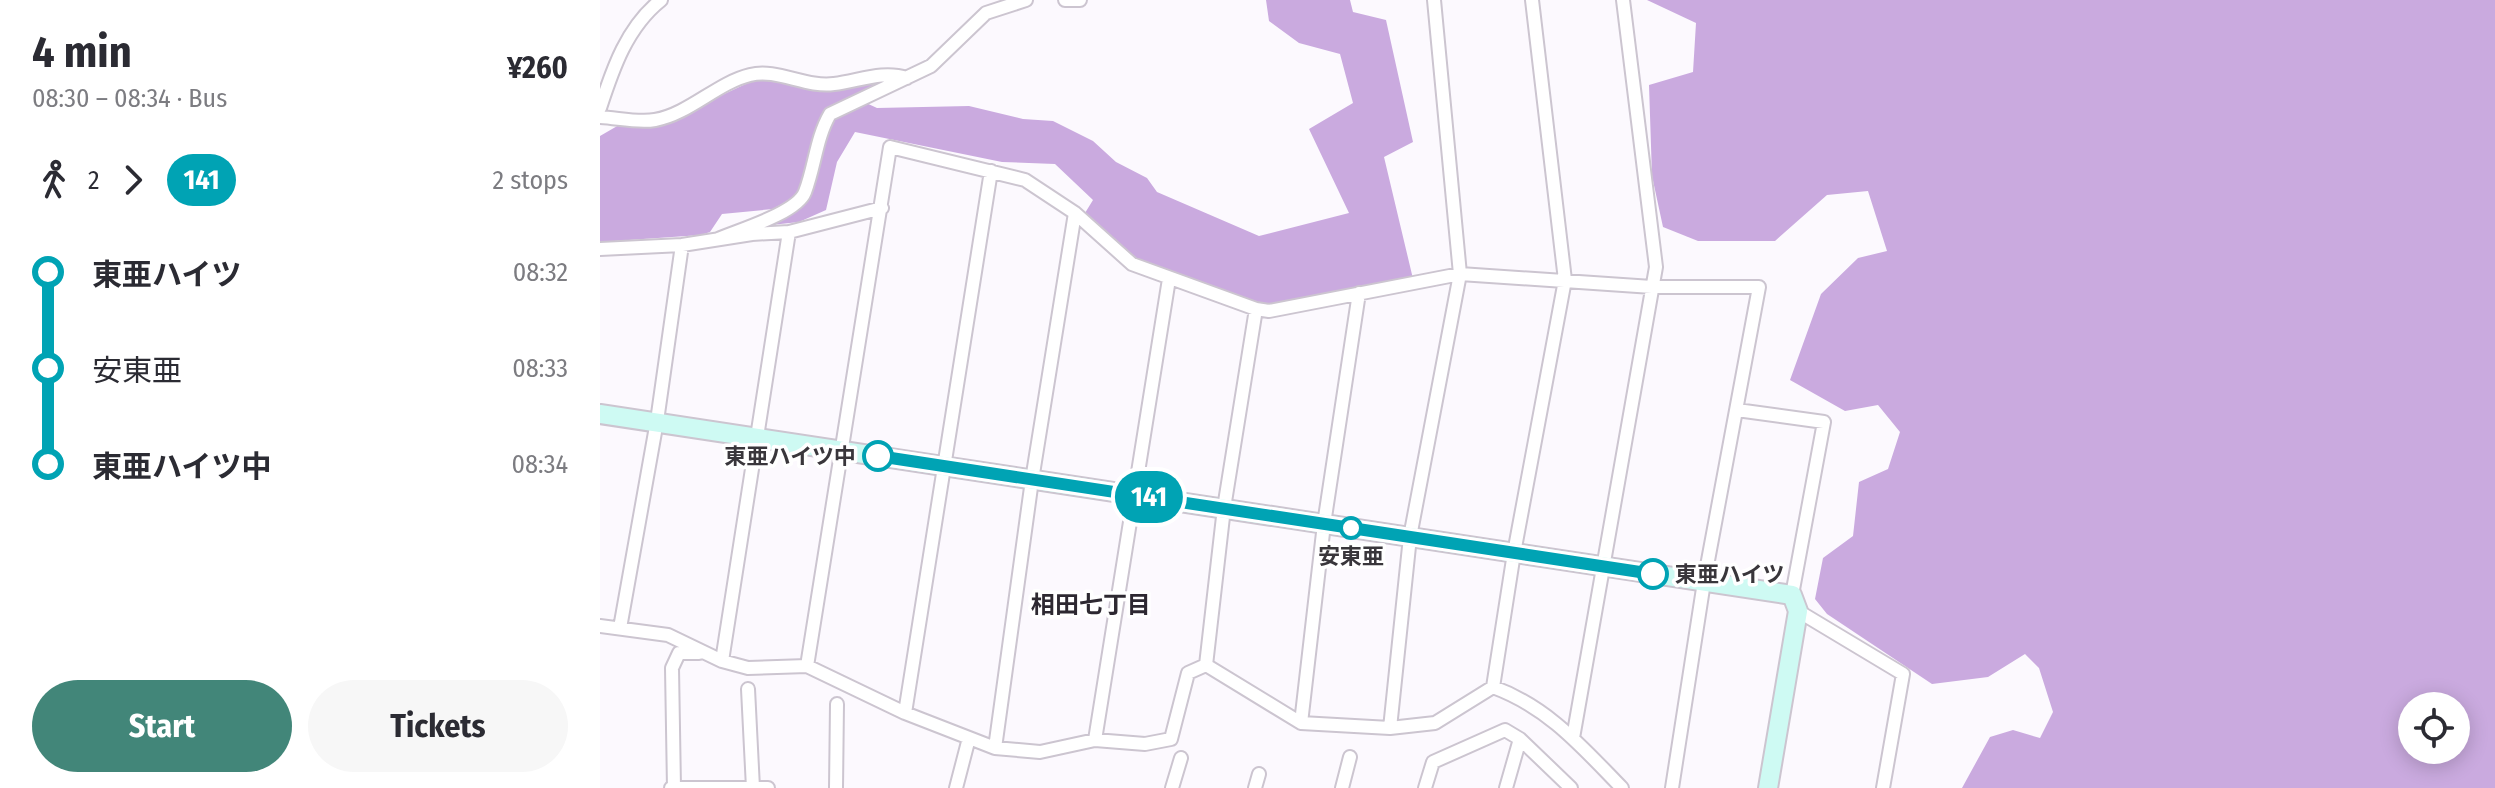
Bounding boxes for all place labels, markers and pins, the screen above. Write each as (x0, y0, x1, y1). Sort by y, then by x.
marker: 東亜ハイツ中 (863, 441, 893, 471)
place label: 東亜ハイツ中 (724, 443, 856, 470)
marker: 安東亜 (1340, 517, 1362, 539)
place label: 安東亜 (1318, 543, 1384, 570)
marker: 東亜ハイツ (1638, 559, 1668, 589)
place label: 東亜ハイツ (1675, 561, 1785, 588)

